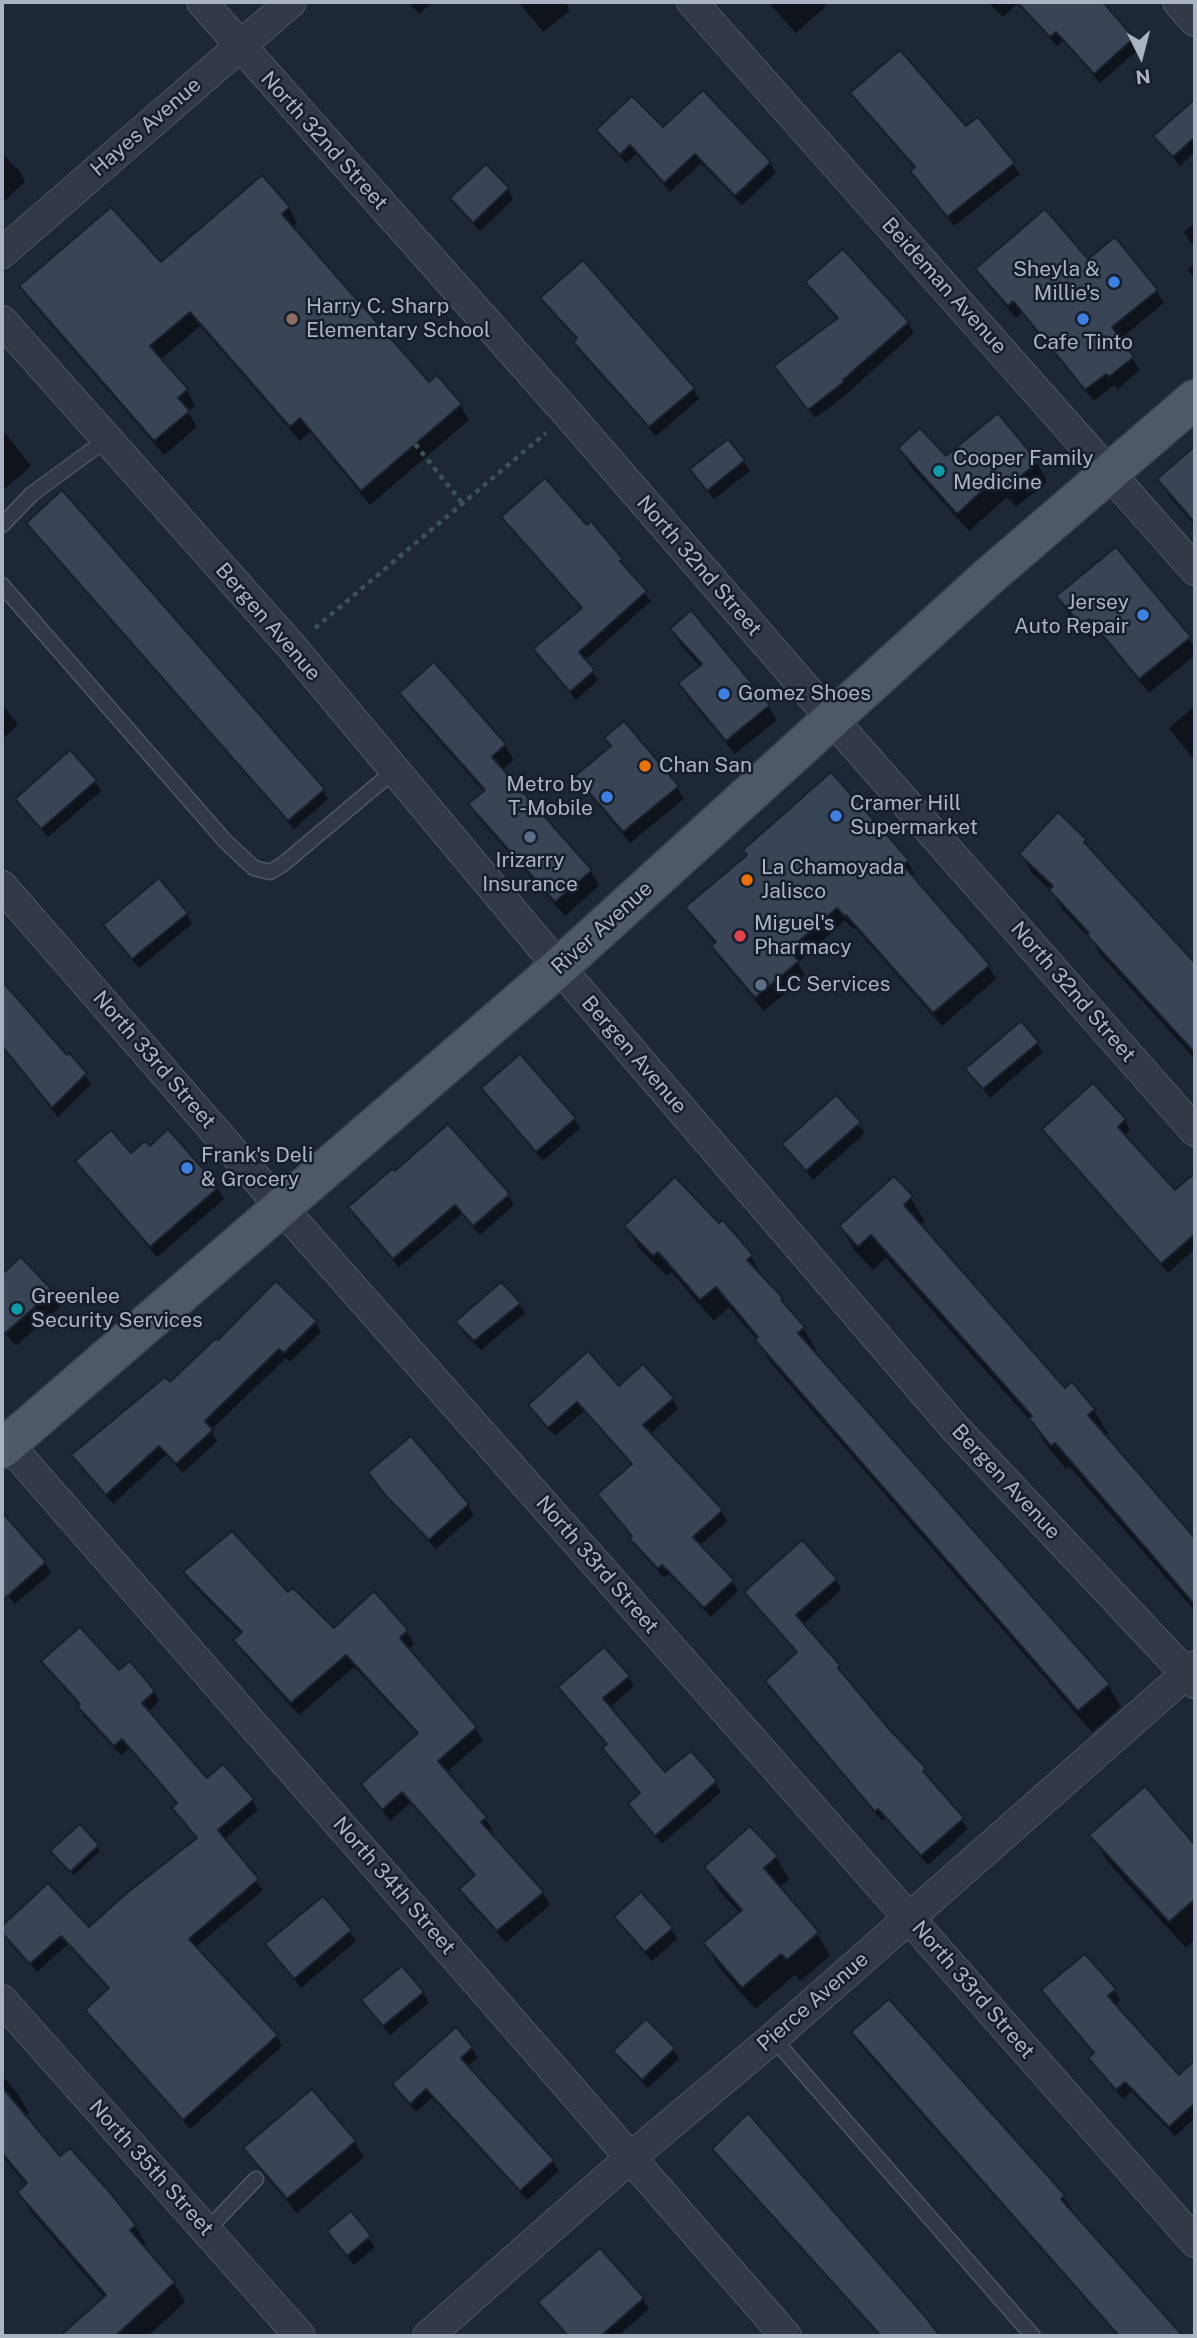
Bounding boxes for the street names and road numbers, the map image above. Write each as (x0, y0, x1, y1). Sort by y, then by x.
street label: North 32nd Street (255, 67, 393, 215)
street label: Hayes Avenue (86, 72, 206, 182)
street label: Beideman Avenue (876, 213, 1012, 359)
street label: North 32nd Street (631, 491, 767, 641)
street label: Bergen Avenue (210, 558, 326, 686)
street label: River Avenue (546, 876, 658, 980)
street label: North 32nd Street (1005, 917, 1141, 1067)
street label: North 33rd Street (87, 986, 221, 1134)
street label: Bergen Avenue (576, 991, 692, 1119)
street label: Bergen Avenue (946, 1419, 1066, 1545)
street label: North 33rd Street (530, 1491, 664, 1639)
street label: North 34th Street (327, 1812, 461, 1960)
street label: North 33rd Street (906, 1916, 1040, 2064)
street label: Pierce Avenue (752, 1947, 874, 2057)
street label: North 35th Street (83, 2095, 219, 2241)

